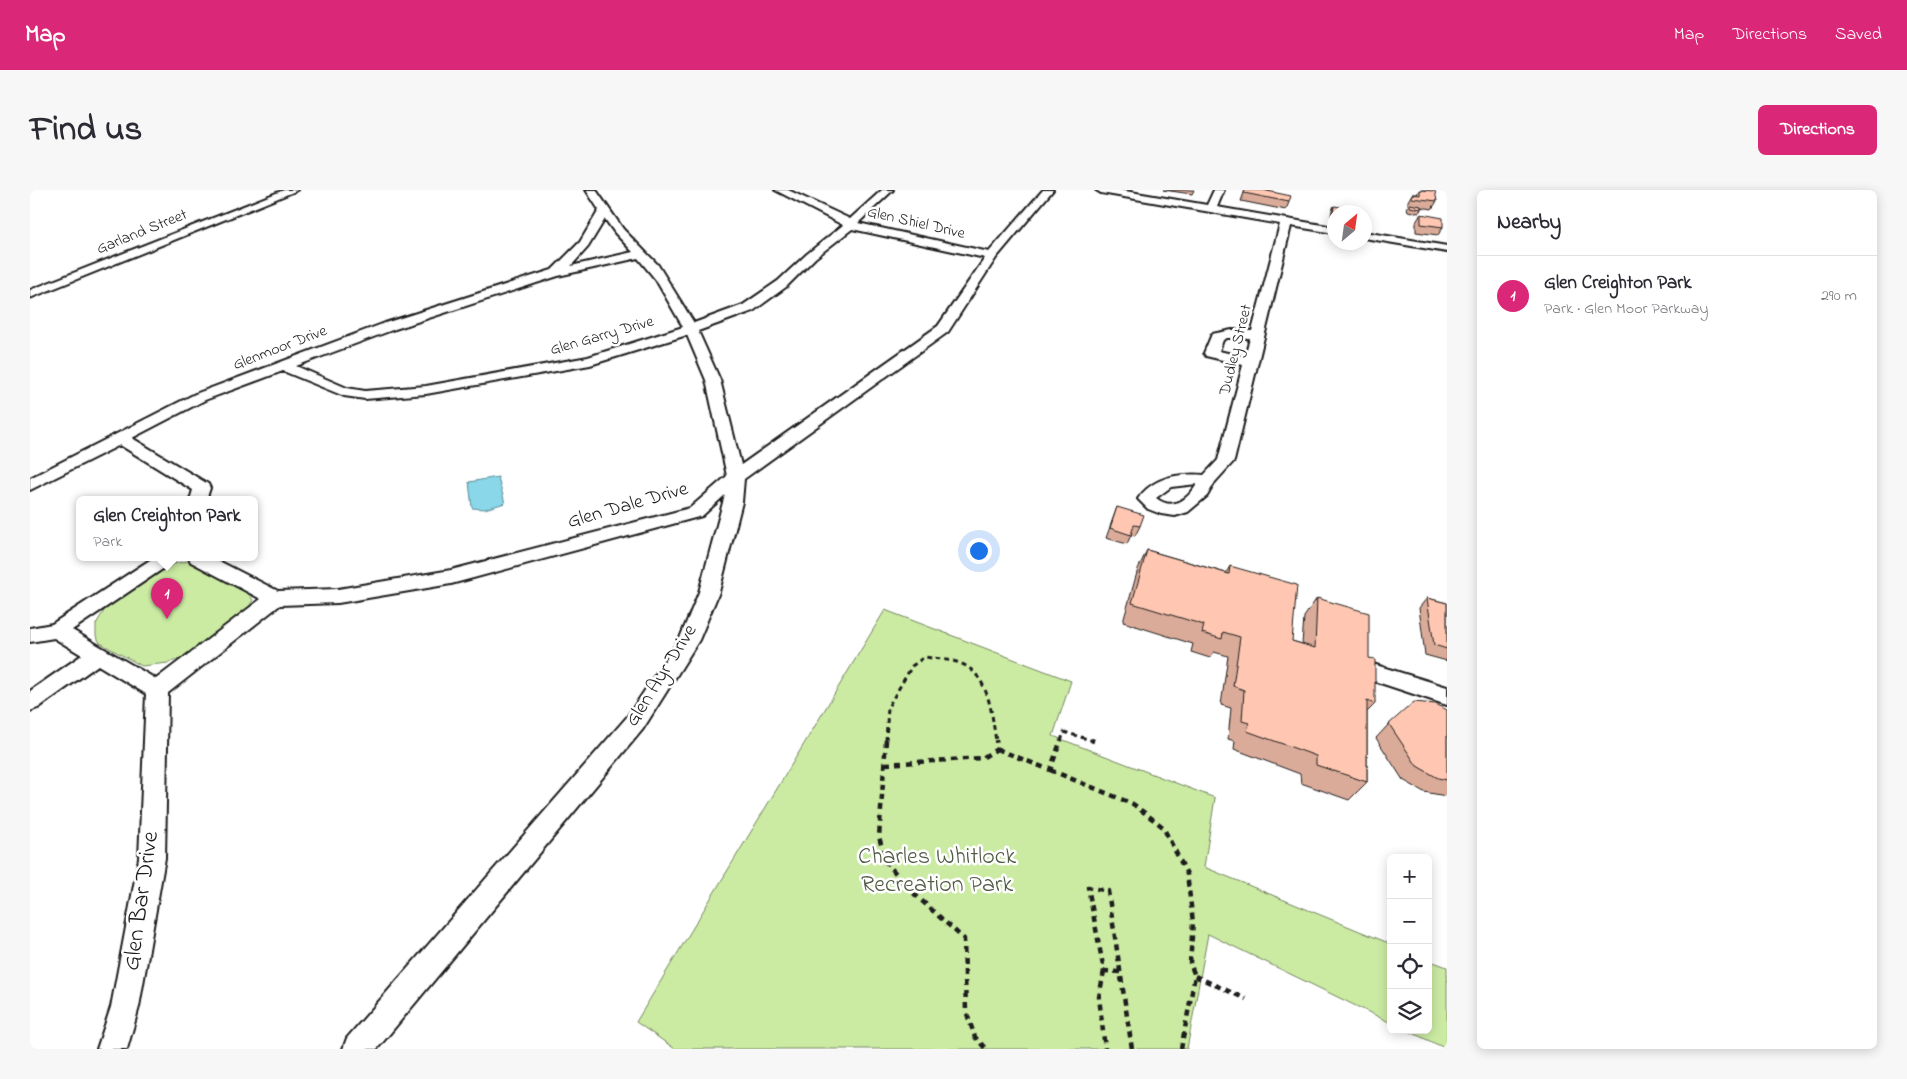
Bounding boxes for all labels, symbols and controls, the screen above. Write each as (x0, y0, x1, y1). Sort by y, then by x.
text: Map (25, 18, 66, 53)
text: Map (1674, 22, 1704, 48)
text: Directions (1732, 22, 1807, 48)
text: Saved (1835, 22, 1882, 48)
text: Find us (30, 105, 142, 156)
button: Directions (1758, 105, 1877, 155)
street label: Glen Shiel Drive (865, 200, 968, 246)
street label: Garland Street (93, 203, 192, 261)
north arrow (1327, 205, 1372, 250)
text: Nearby (1497, 208, 1561, 238)
text: Glen Creighton Park (1544, 270, 1692, 297)
text: 1 (1510, 284, 1516, 308)
text: 290 m (1821, 284, 1857, 308)
text: Park · Glen Moor Parkway (1544, 297, 1708, 321)
street label: Dudley Street (1213, 301, 1259, 399)
street label: Glen Garry Drive (547, 310, 657, 362)
street label: Glenmoor Drive (229, 319, 331, 377)
street label: Glen Dale Drive (564, 475, 692, 537)
popup (76, 496, 258, 561)
text: Glen Creighton Park (93, 503, 241, 530)
text: Park (93, 530, 122, 554)
your location (966, 538, 992, 564)
pin: 1 (151, 578, 183, 619)
street label: Glen Ayr Drive (619, 619, 705, 733)
street label: Glen Bar Drive (115, 829, 169, 973)
park label: Charles Whitlock Recreation Park (858, 840, 1017, 903)
map controls (1387, 854, 1432, 1034)
button: + (1387, 854, 1432, 899)
button: − (1387, 899, 1432, 944)
button: locate (1387, 944, 1432, 989)
button: layers (1387, 989, 1432, 1034)

